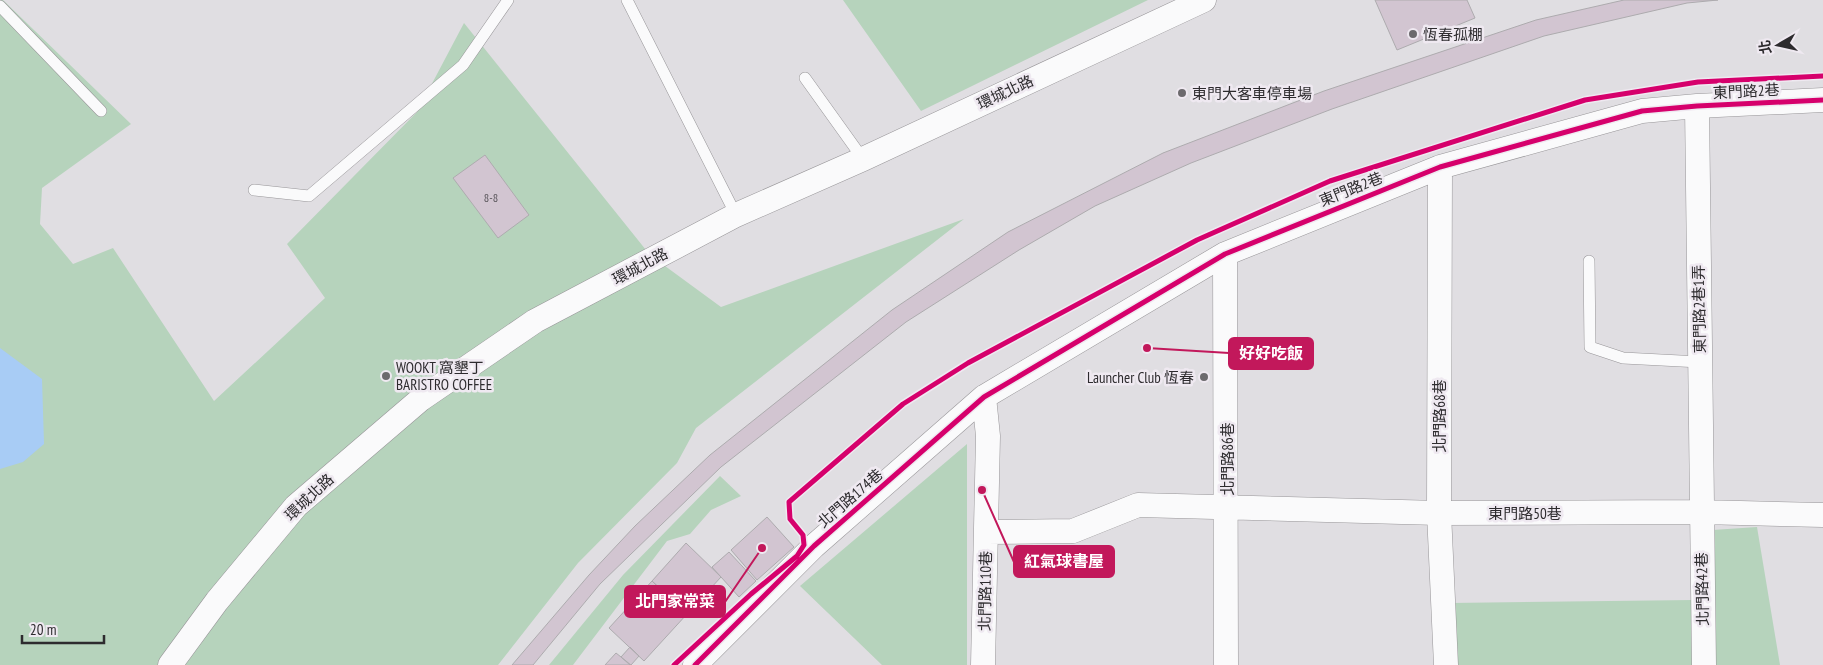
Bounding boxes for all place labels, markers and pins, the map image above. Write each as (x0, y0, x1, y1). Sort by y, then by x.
place label: 恆春孤棚 (1423, 25, 1483, 44)
marker: 恆春孤棚 (1407, 28, 1419, 40)
place label: 東門大客車停車場 (1192, 84, 1312, 103)
marker: 東門大客車停車場 (1176, 87, 1188, 99)
callout: 好好吃飯 (1229, 338, 1313, 369)
place label: WOOKT 窩墾丁 BARISTRO COFFEE (396, 358, 492, 394)
place label: Launcher Club 恆春 (1087, 368, 1194, 387)
marker: WOOKT 窩墾丁 BARISTRO COFFEE (380, 370, 392, 382)
marker: Launcher Club 恆春 (1198, 371, 1210, 383)
callout: 紅氣球書屋 (1014, 546, 1114, 577)
callout: 北門家常菜 (625, 586, 725, 617)

